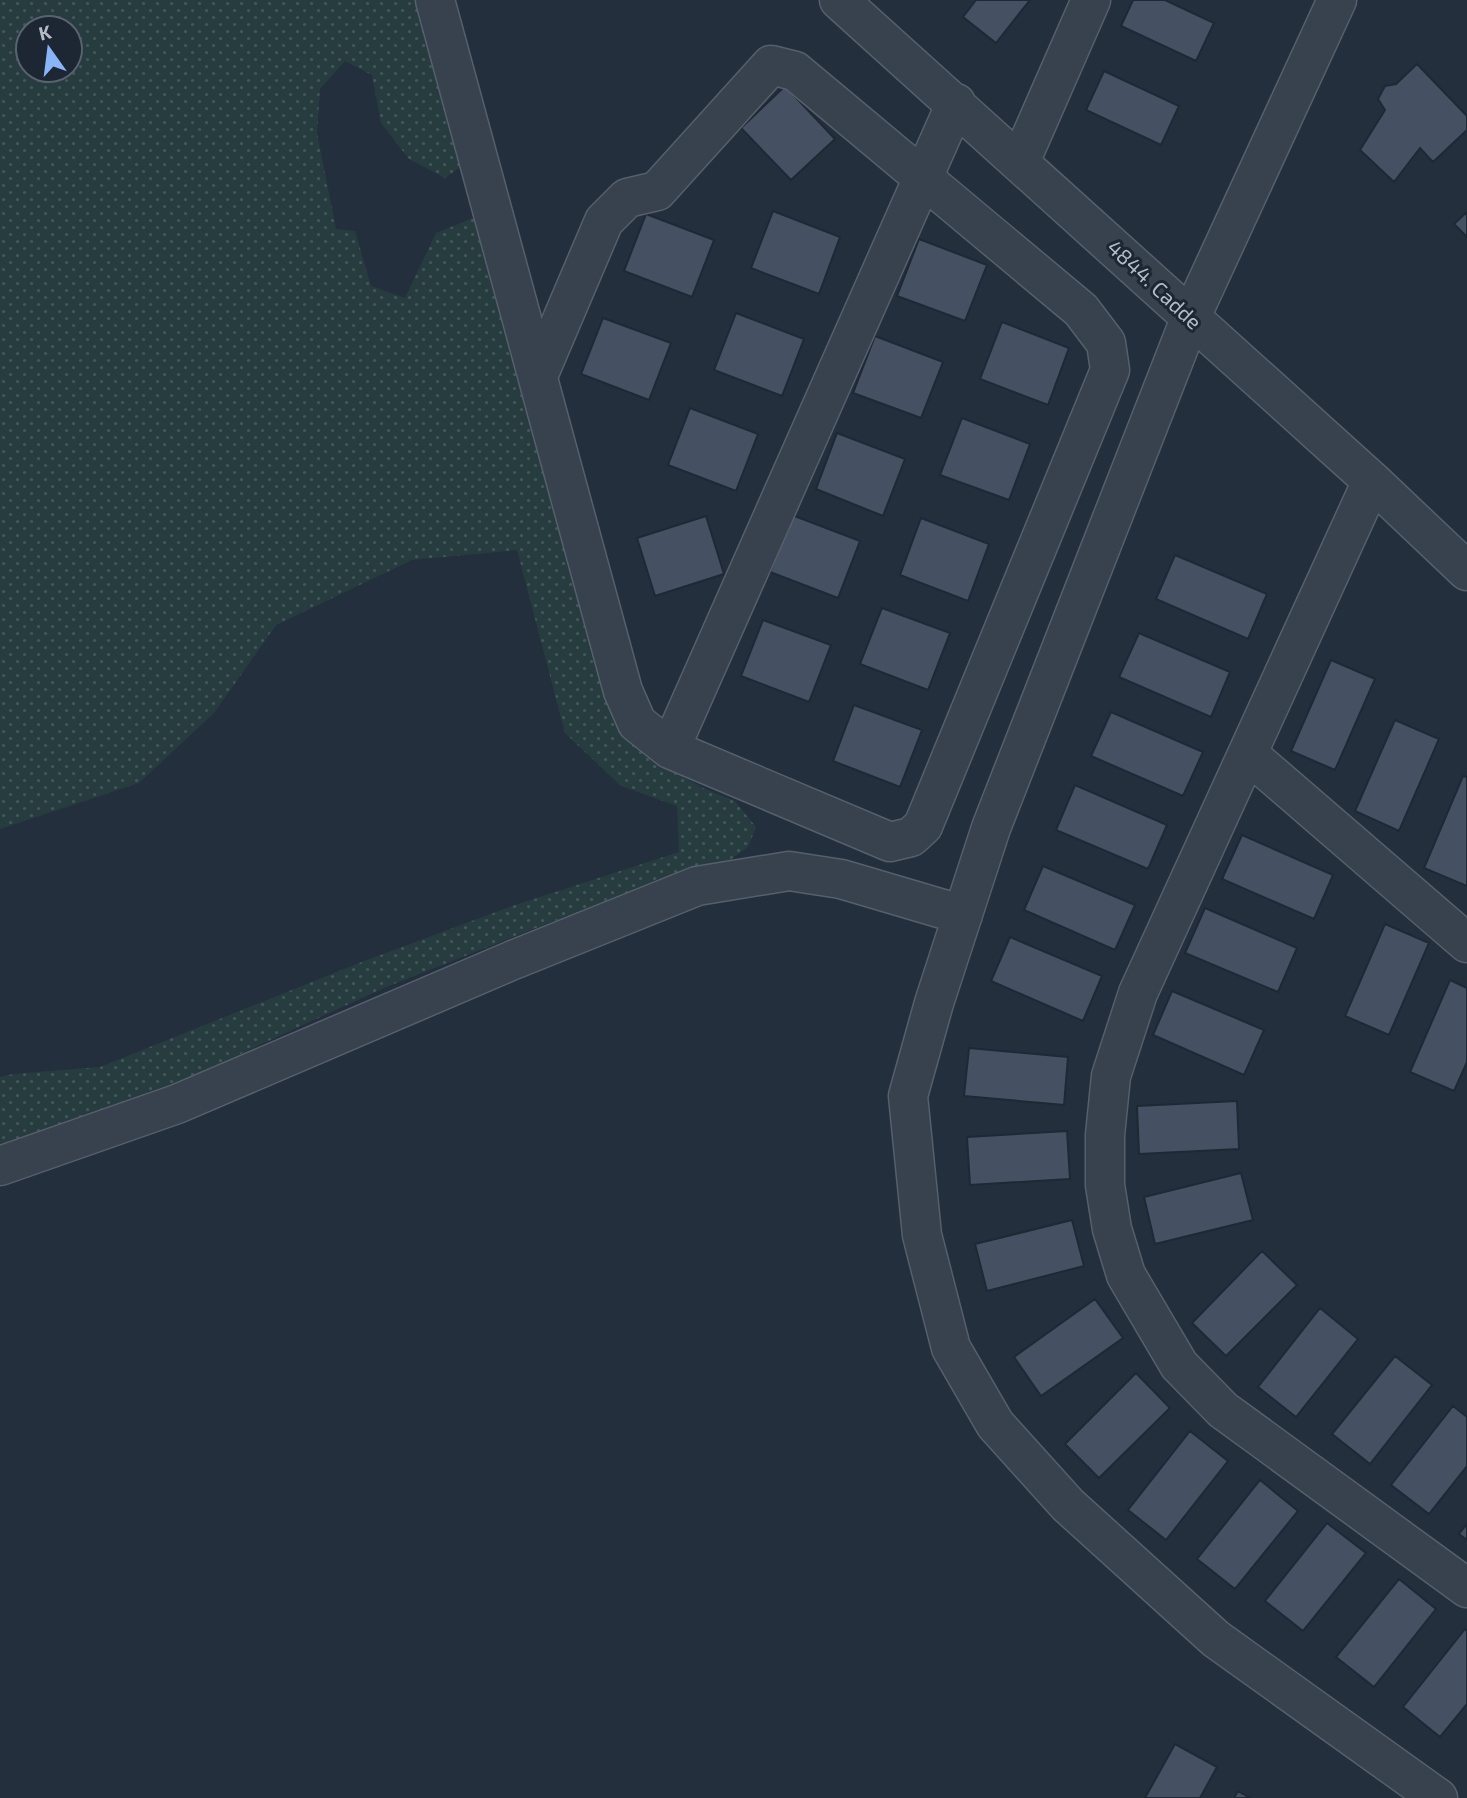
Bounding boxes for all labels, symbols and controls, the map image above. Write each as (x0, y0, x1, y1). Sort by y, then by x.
north arrow (14, 14, 84, 84)
text: K (36, 19, 53, 45)
street label: 4844. Cadde (1103, 234, 1207, 334)

